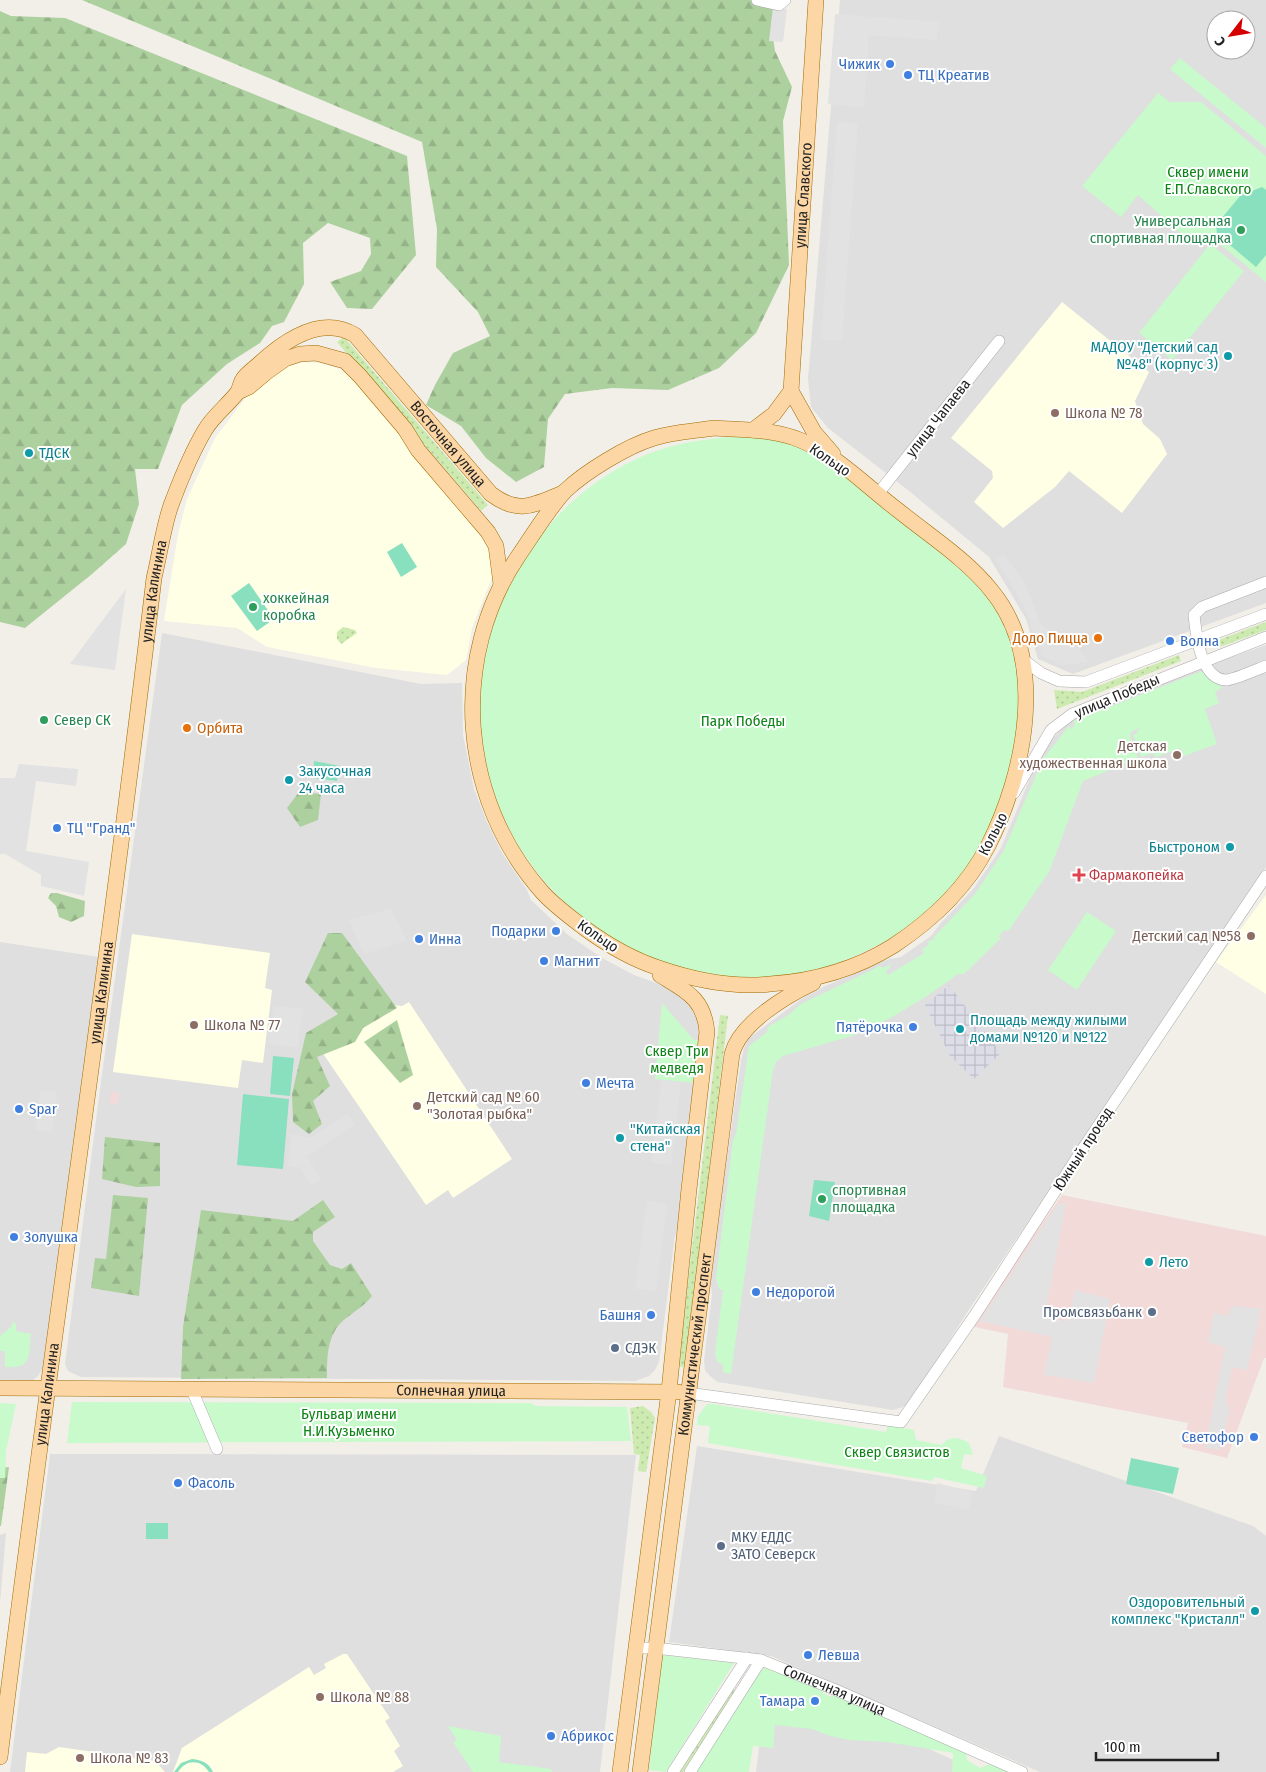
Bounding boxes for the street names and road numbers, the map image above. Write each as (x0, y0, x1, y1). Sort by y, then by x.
street label: улица Славского (791, 142, 816, 249)
street label: улица Чапаева (902, 375, 974, 461)
street label: Восточная улица (406, 397, 490, 491)
street label: Кольцо (806, 440, 854, 480)
street label: улица Калинина (137, 538, 171, 643)
street label: улица Победы (1072, 670, 1162, 722)
street label: Кольцо (975, 809, 1011, 859)
street label: Кольцо (574, 916, 622, 956)
street label: улица Калинина (86, 940, 117, 1045)
street label: Южный проезд (1049, 1104, 1117, 1194)
street label: Коммунистический проспект (674, 1251, 716, 1437)
street label: улица Калинина (31, 1342, 63, 1447)
street label: Солнечная улица (396, 1381, 506, 1400)
street label: Солнечная улица (780, 1661, 888, 1720)

